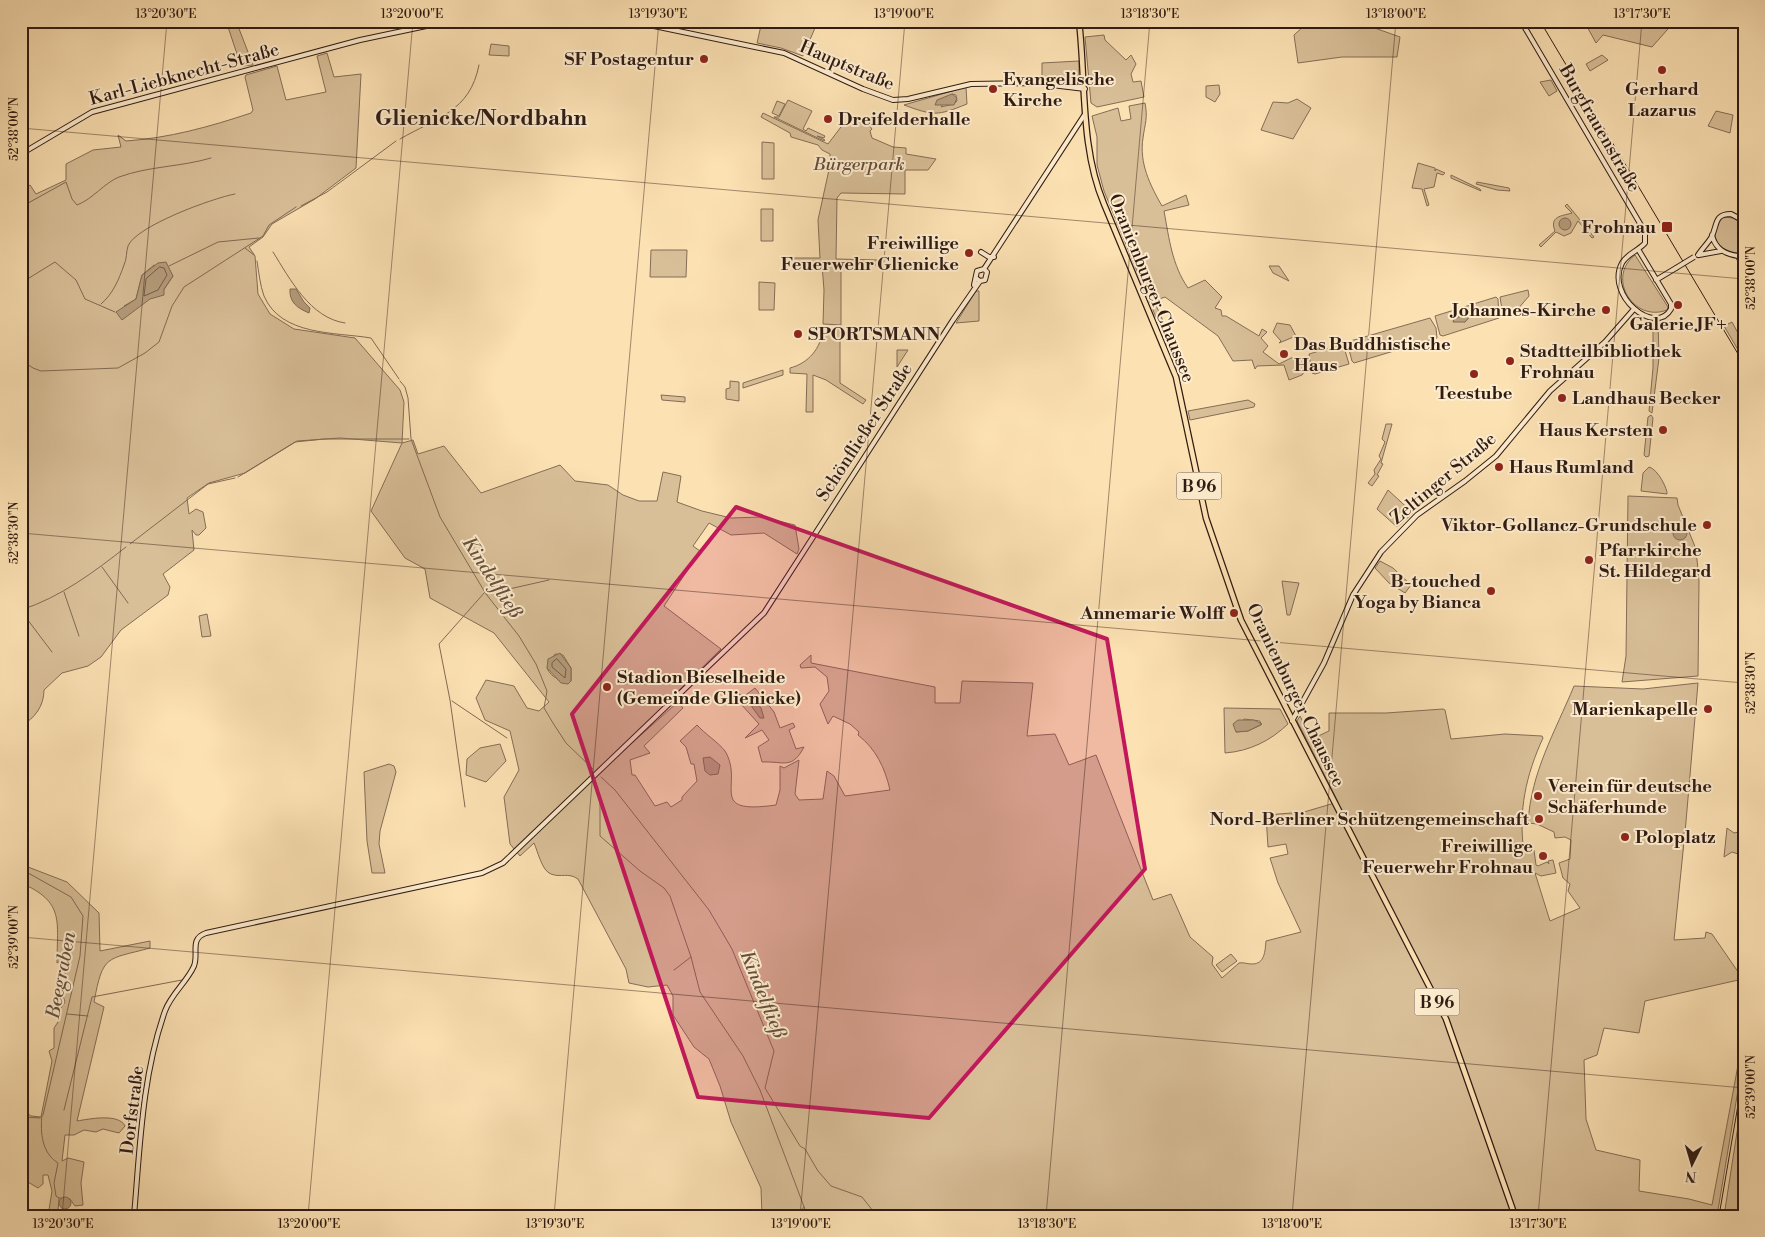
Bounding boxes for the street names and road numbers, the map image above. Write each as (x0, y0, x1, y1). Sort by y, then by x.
street label: Hauptstraße (796, 35, 898, 96)
street label: Karl-Liebknecht-Straße (87, 38, 282, 111)
street label: Burgfrauenstraße (1553, 59, 1645, 196)
street label: Oranienburger Chaussee (1103, 190, 1200, 386)
street label: Schönfließer Straße (811, 359, 918, 506)
street label: Zeltinger Straße (1386, 427, 1501, 529)
road number: B 96 (1176, 472, 1222, 500)
street label: Oranienburger Chaussee (1241, 600, 1350, 791)
road number: B 96 (1414, 989, 1460, 1016)
street label: Dorfstraße (116, 1064, 149, 1156)

